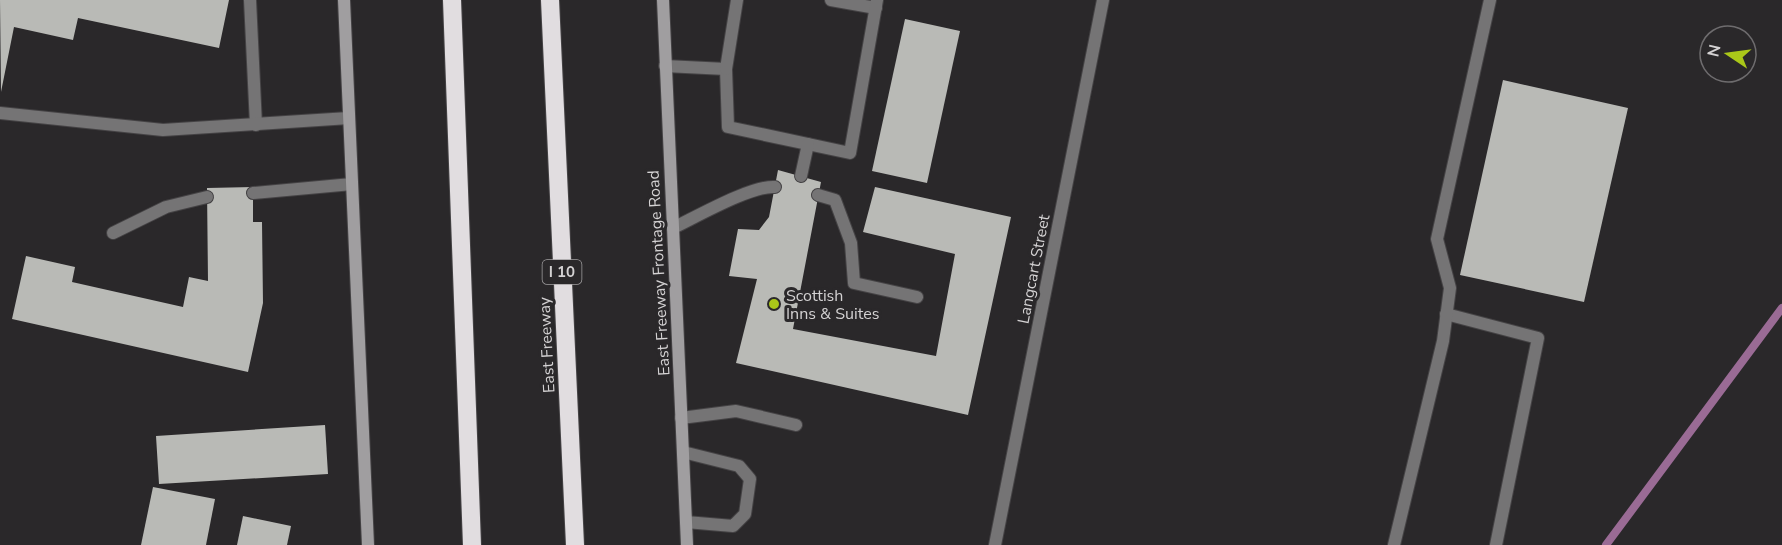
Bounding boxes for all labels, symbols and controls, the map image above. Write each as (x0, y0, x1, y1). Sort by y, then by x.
north arrow (1698, 24, 1758, 84)
text: N (1702, 43, 1726, 59)
street label: East Freeway Frontage Road (643, 170, 675, 376)
street label: Langcart Street (1013, 212, 1055, 326)
road number: I 10 (542, 260, 582, 284)
place label: Scottish Inns & Suites (786, 285, 880, 325)
street label: East Freeway (533, 296, 560, 394)
marker: Scottish Inns & Suites (767, 297, 781, 311)

